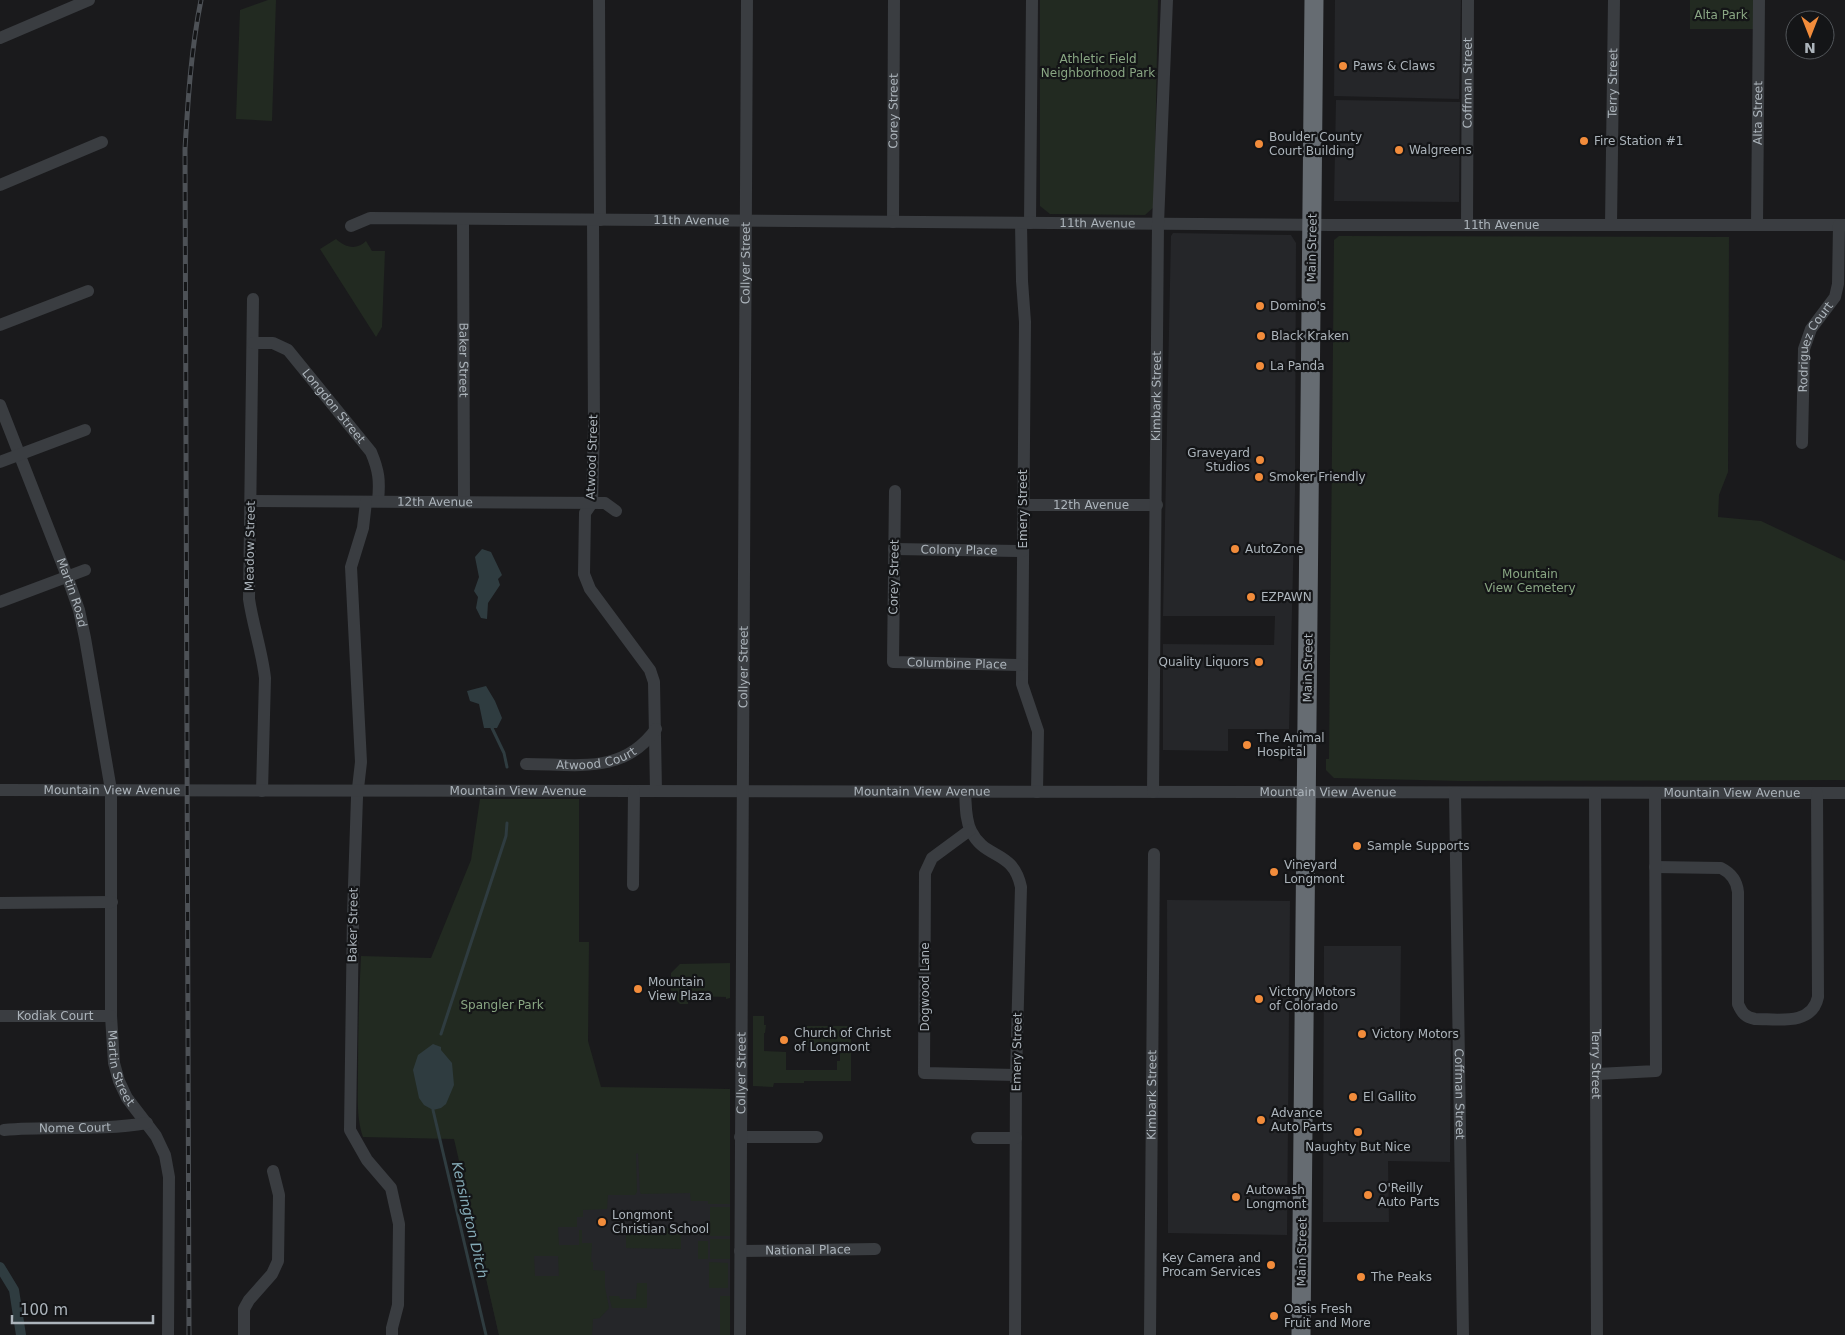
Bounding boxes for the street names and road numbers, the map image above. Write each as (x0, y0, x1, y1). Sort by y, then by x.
street label: Coffman Street (1460, 37, 1475, 129)
street label: Terry Street (1605, 48, 1620, 119)
street label: Corey Street (886, 73, 901, 149)
street label: Alta Street (1751, 81, 1765, 145)
street label: 11th Avenue (653, 213, 729, 228)
street label: Main Street (1304, 213, 1320, 283)
street label: 11th Avenue (1059, 216, 1135, 231)
street label: 11th Avenue (1463, 218, 1539, 232)
street label: Collyer Street (738, 222, 753, 304)
street label: Rodriguez Court (1796, 299, 1836, 393)
street label: Baker Street (456, 323, 471, 398)
street label: Kimbark Street (1149, 351, 1164, 441)
street label: Longdon Street (299, 366, 368, 447)
street label: Atwood Street (584, 414, 600, 500)
street label: Emery Street (1016, 469, 1030, 548)
street label: 12th Avenue (397, 495, 473, 509)
street label: 12th Avenue (1053, 498, 1129, 512)
street label: Meadow Street (242, 501, 258, 591)
street label: Corey Street (886, 539, 902, 615)
street label: Colony Place (920, 542, 998, 558)
street label: Martin Road (54, 556, 89, 629)
street label: Collyer Street (736, 626, 751, 708)
street label: Main Street (1300, 633, 1316, 703)
street label: Columbine Place (907, 655, 1007, 672)
street label: Atwood Court (556, 744, 639, 772)
street label: Mountain View Avenue (44, 783, 180, 797)
street label: Mountain View Avenue (450, 784, 586, 798)
street label: Mountain View Avenue (854, 784, 990, 799)
street label: Mountain View Avenue (1260, 785, 1396, 799)
street label: Mountain View Avenue (1664, 786, 1800, 800)
street label: Baker Street (345, 887, 361, 962)
street label: Dogwood Lane (918, 942, 932, 1032)
street label: Kodiak Court (17, 1009, 94, 1023)
street label: Emery Street (1009, 1012, 1025, 1092)
street label: Terry Street (1589, 1028, 1603, 1099)
street label: Martin Street (105, 1030, 138, 1109)
street label: Collyer Street (734, 1032, 749, 1114)
street label: Coffman Street (1452, 1048, 1467, 1140)
street label: Kimbark Street (1145, 1050, 1159, 1140)
street label: Nome Court (39, 1120, 112, 1135)
street label: Main Street (1294, 1217, 1310, 1287)
street label: National Place (765, 1242, 851, 1258)

